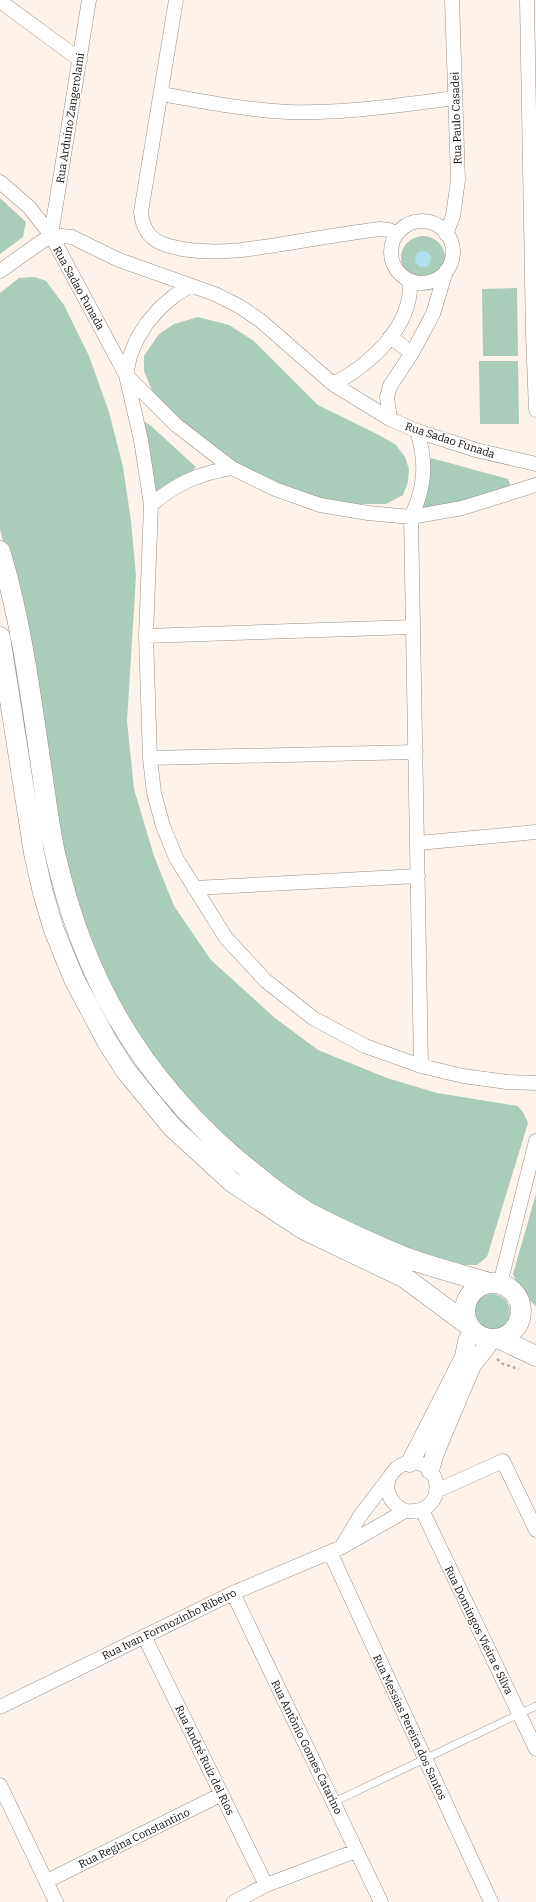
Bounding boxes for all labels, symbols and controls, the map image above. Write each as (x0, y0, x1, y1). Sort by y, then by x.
street label: Rua Arduino Zangerolami (54, 51, 87, 184)
street label: Rua Paulo Casadei (448, 71, 465, 165)
street label: Rua Sadao Funada (50, 244, 107, 332)
street label: Rua Sadao Funada (403, 420, 496, 461)
street label: Rua Domingos Vieira e Silva (442, 1564, 515, 1697)
street label: Rua Ivan Formozinho Ribeiro (100, 1586, 239, 1663)
street label: Rua Messias Pereira dos Santos (370, 1652, 449, 1802)
street label: Rua Antônio Gomes Catarino (268, 1678, 345, 1817)
street label: Rua André Ruiz del Rios (172, 1703, 237, 1817)
street label: Rua Regina Constantino (76, 1806, 192, 1871)

